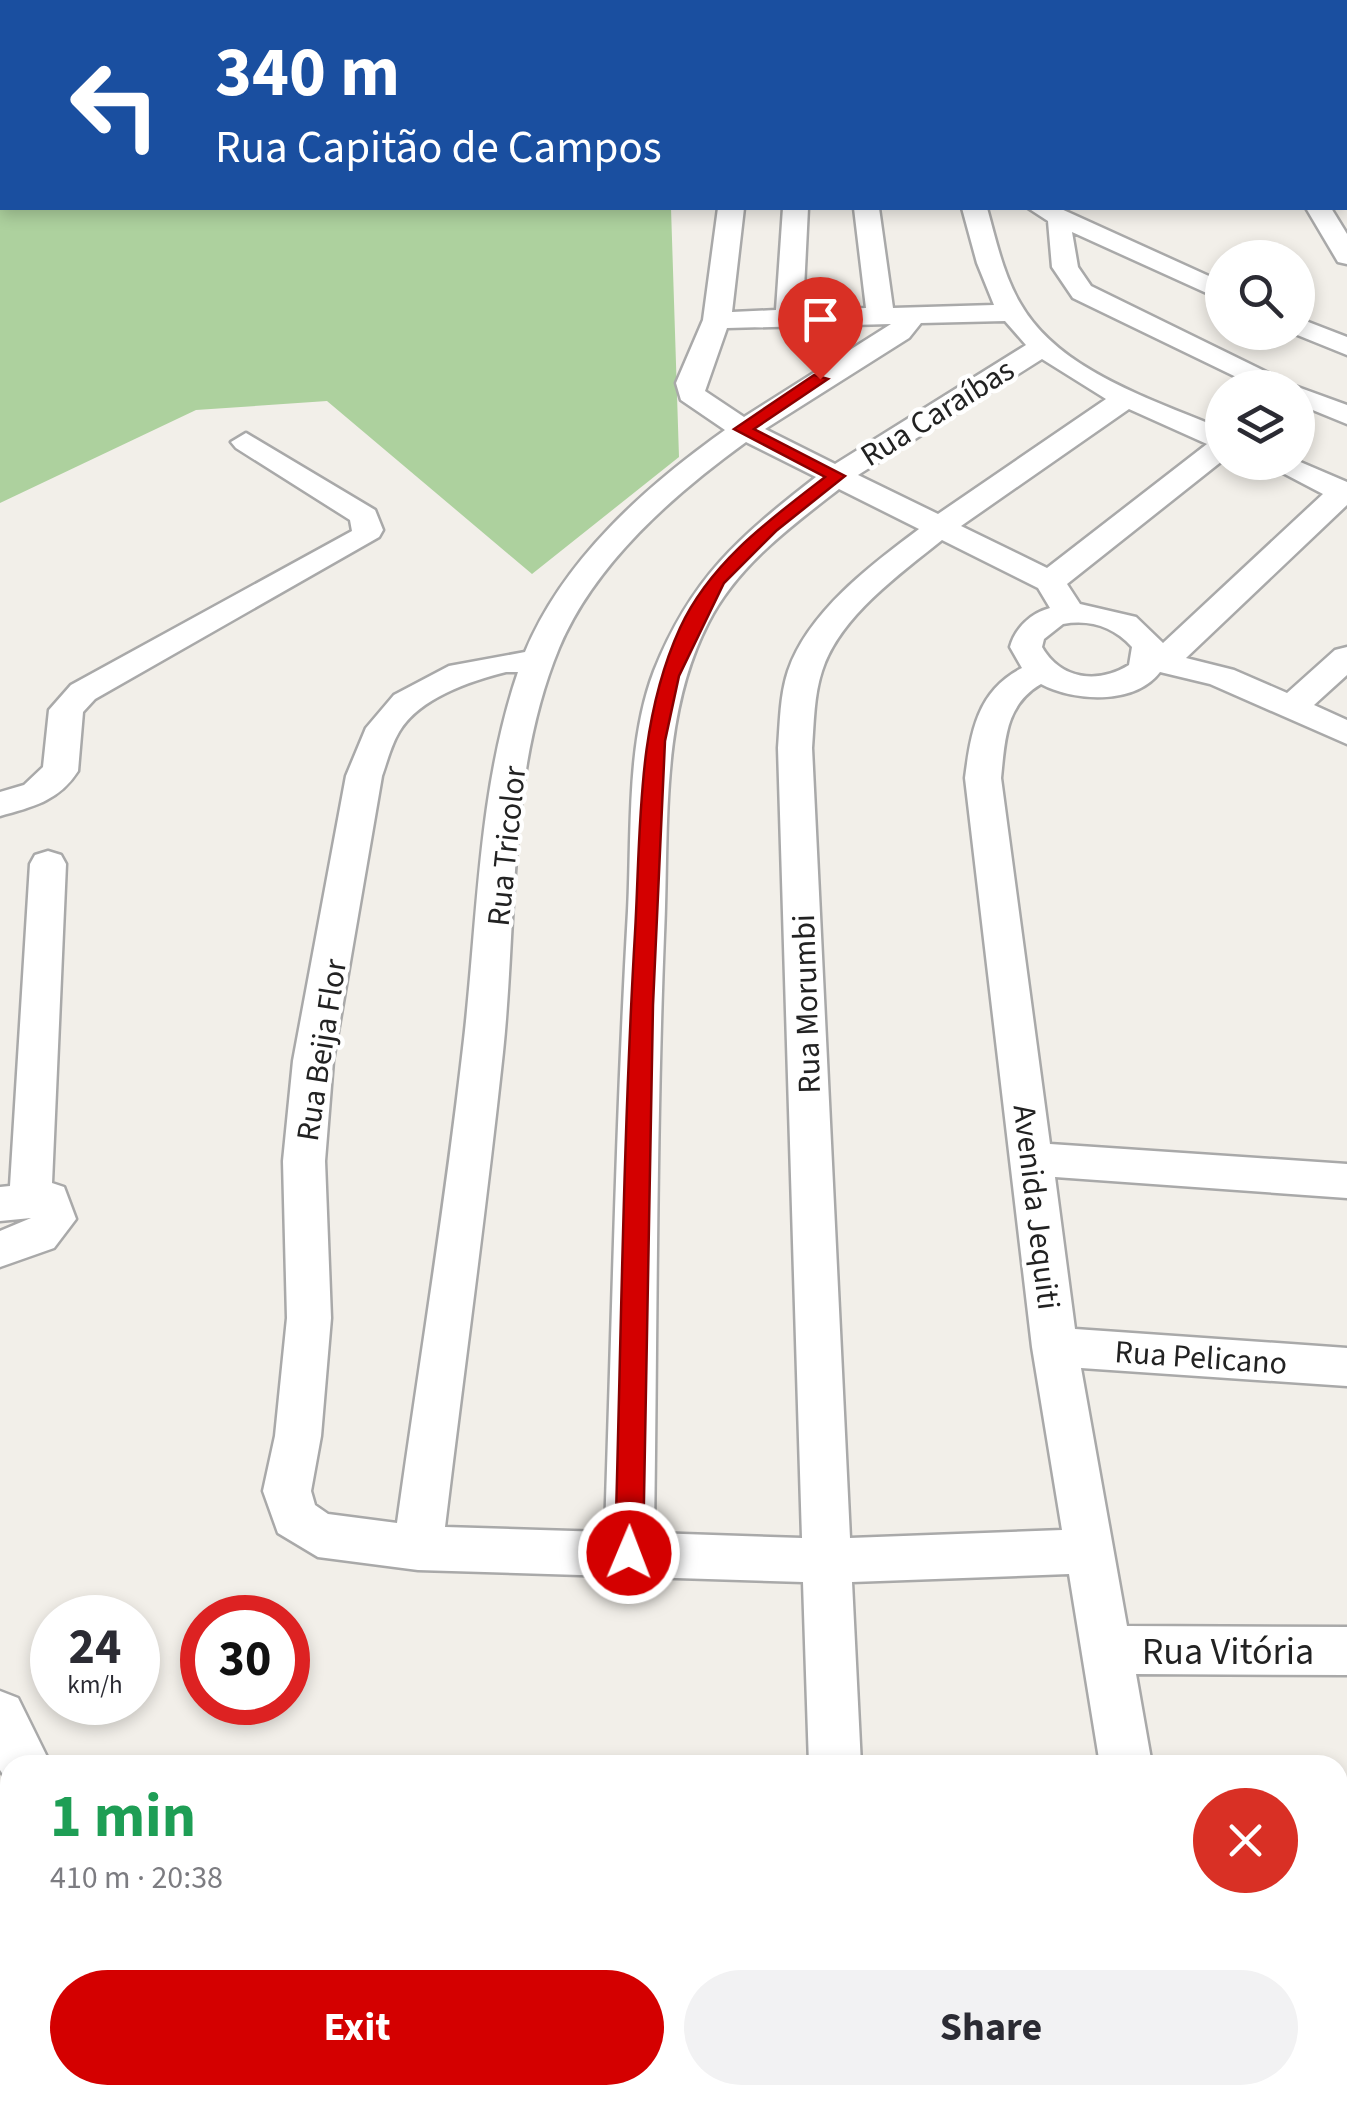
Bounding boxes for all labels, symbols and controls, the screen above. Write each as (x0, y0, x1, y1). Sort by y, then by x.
text: 340 m (215, 23, 400, 123)
icon: left (50, 40, 180, 170)
text: Rua Capitão de Campos (215, 116, 662, 180)
map controls (1205, 240, 1315, 480)
button: search (1205, 240, 1315, 350)
pin (778, 277, 863, 380)
icon: arrive (793, 292, 848, 347)
street label: Rua Caraíbas (852, 347, 1023, 478)
button: layers (1205, 370, 1315, 480)
street label: Rua Tricolor (476, 763, 538, 928)
street label: Rua Morumbi (781, 914, 833, 1094)
street label: Rua Beija Flor (285, 955, 359, 1144)
street label: Avenida Jequiti (1001, 1102, 1071, 1312)
street label: Rua Pelicano (1113, 1329, 1289, 1387)
position arrow (577, 1501, 681, 1605)
speed limit sign: 30 (180, 1595, 310, 1725)
text: 24 (69, 1612, 121, 1683)
street label: Rua Vitória (1142, 1625, 1314, 1679)
text: km/h (67, 1667, 123, 1703)
text: 1 min (50, 1775, 196, 1860)
button: close (1193, 1788, 1298, 1893)
text: 410 m · 20:38 (50, 1855, 223, 1901)
button: Exit (50, 1970, 664, 2085)
button: Share (684, 1970, 1298, 2085)

